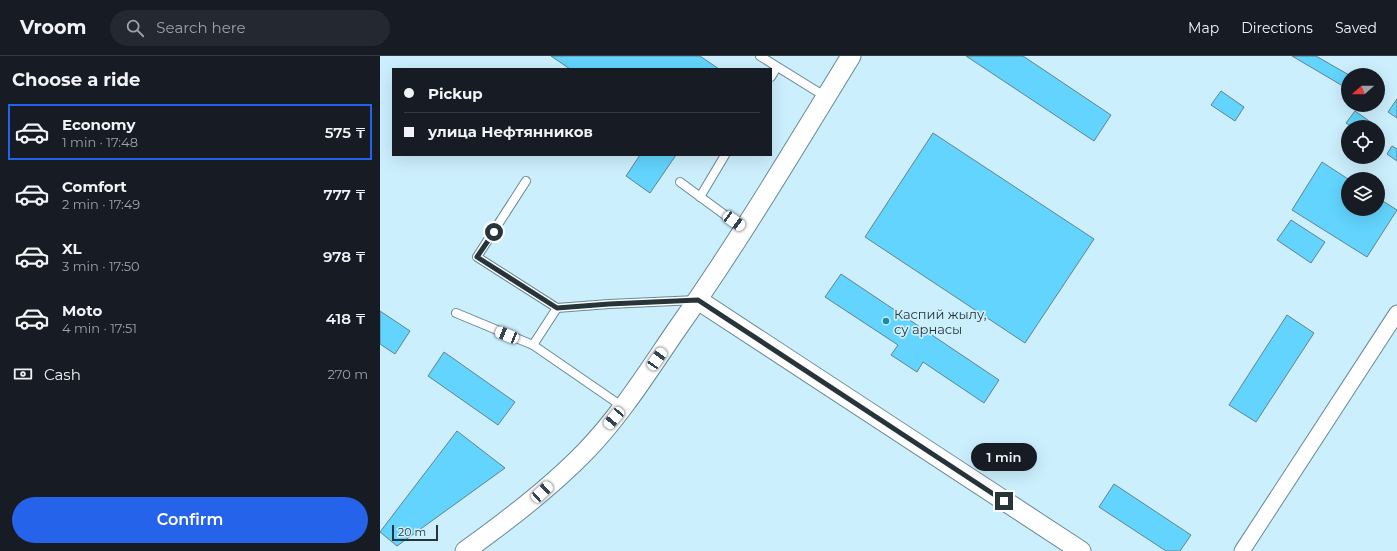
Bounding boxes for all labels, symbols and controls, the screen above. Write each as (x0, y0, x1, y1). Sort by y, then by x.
search box (110, 10, 390, 46)
text: Vroom (20, 16, 86, 39)
icon: search (124, 17, 146, 39)
text: Search here (156, 18, 246, 37)
text: Map (1188, 19, 1219, 37)
text: Directions (1241, 19, 1313, 37)
text: Saved (1335, 19, 1377, 37)
north arrow (1341, 68, 1385, 112)
map controls (1341, 68, 1385, 216)
text: Choose a ride (12, 69, 140, 91)
text: Pickup (428, 84, 483, 103)
icon: car (14, 114, 50, 150)
text: Economy (62, 115, 135, 134)
button: locate (1341, 120, 1385, 164)
text: улица Нефтянников (428, 122, 593, 141)
text: 575 ₸ (325, 123, 366, 142)
text: 1 min · 17:48 (62, 134, 138, 150)
button: layers (1341, 172, 1385, 216)
icon: car (14, 176, 50, 212)
text: Comfort (62, 177, 127, 196)
text: 777 ₸ (324, 185, 366, 204)
text: 2 min · 17:49 (62, 196, 140, 212)
car (721, 209, 747, 233)
route start (485, 223, 503, 241)
icon: car (14, 238, 50, 274)
text: XL (62, 239, 81, 258)
text: 978 ₸ (323, 247, 366, 266)
text: 3 min · 17:50 (62, 258, 140, 274)
icon: car (14, 300, 50, 336)
text: Moto (62, 301, 102, 320)
place label: Каспий жылу, су арнасы (894, 306, 987, 337)
text: 418 ₸ (326, 309, 366, 328)
marker: Каспий жылу, су арнасы (881, 316, 891, 326)
text: 4 min · 17:51 (62, 320, 137, 336)
car (494, 325, 520, 345)
car (645, 346, 669, 372)
icon: cash (12, 363, 34, 385)
text: Cash (44, 365, 81, 384)
text: 270 m (327, 366, 368, 382)
car (602, 405, 626, 431)
callout: 1 min (971, 443, 1037, 471)
text: 1 min (987, 449, 1021, 465)
car (529, 479, 555, 505)
route end (995, 492, 1013, 510)
button: Confirm (12, 497, 368, 543)
scale bar (392, 523, 438, 542)
text: 20 m (398, 525, 426, 539)

